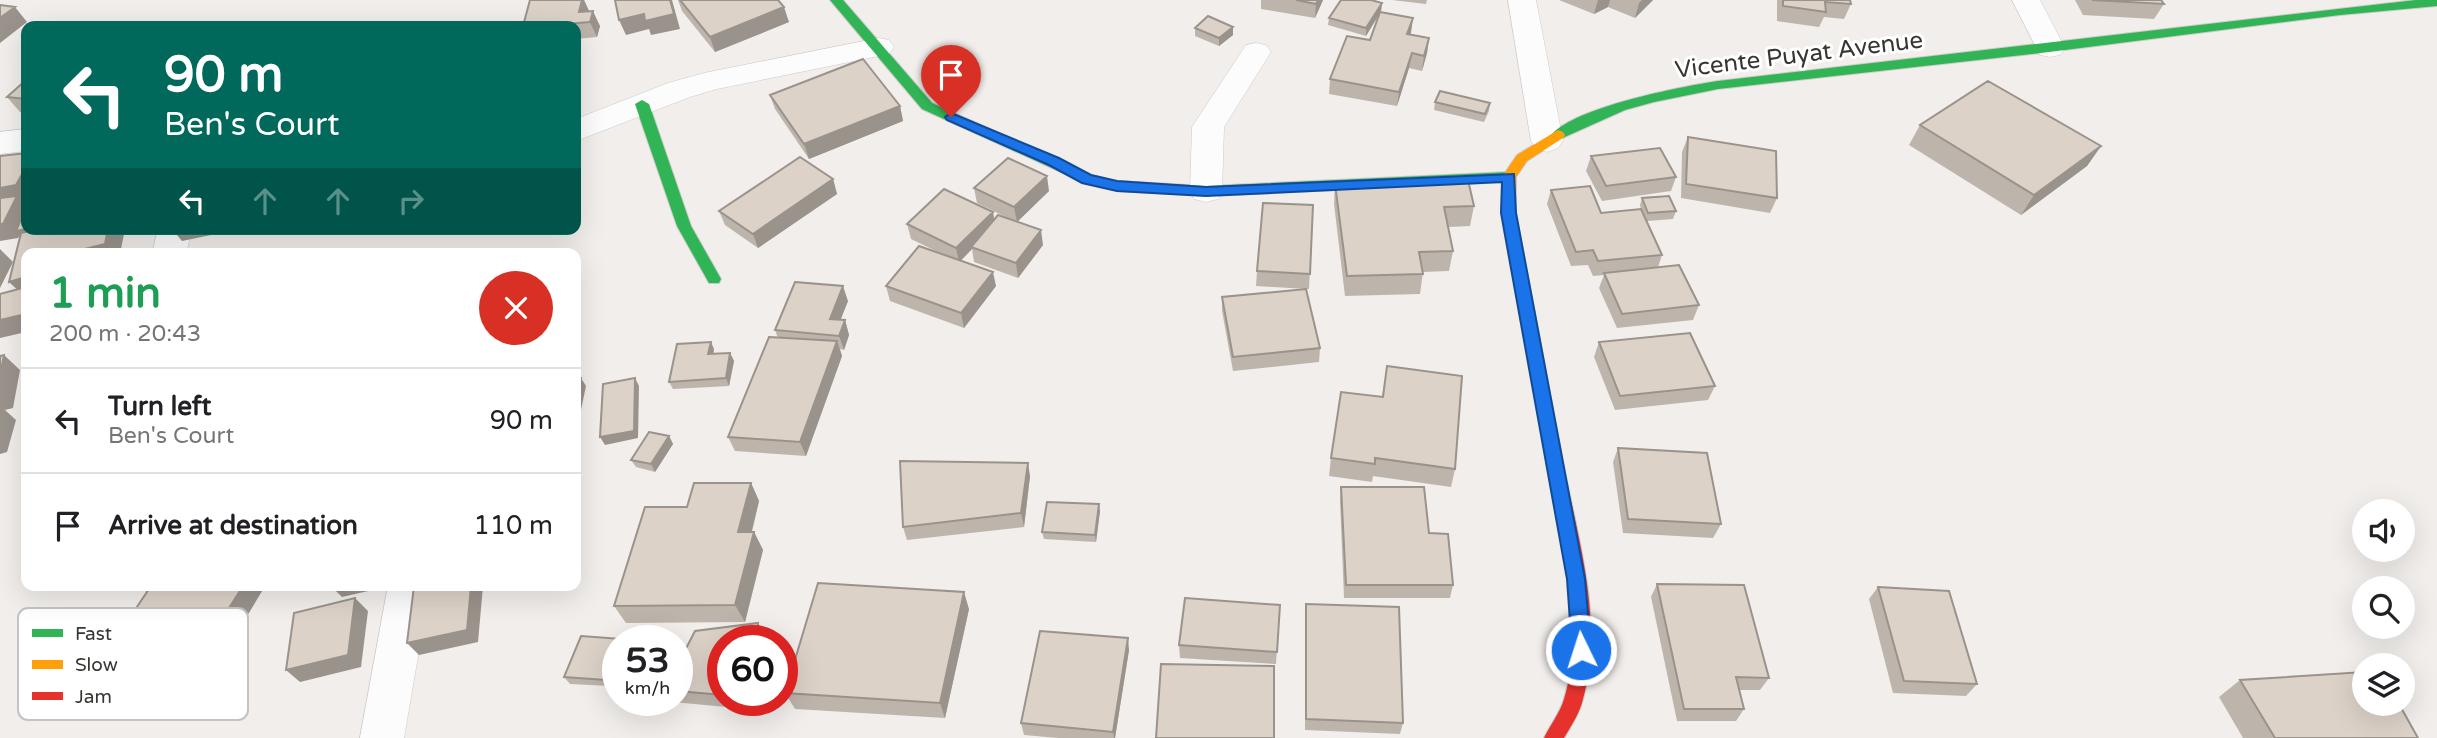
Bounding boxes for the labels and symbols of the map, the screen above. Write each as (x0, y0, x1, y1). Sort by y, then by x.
street label: Vicente Puyat Avenue (1673, 25, 1925, 85)
pin (921, 45, 981, 117)
legend (18, 608, 248, 720)
position arrow (1544, 613, 1618, 687)
text: Fast (75, 623, 112, 645)
speed limit sign: 60 (707, 625, 798, 716)
text: Slow (75, 654, 118, 676)
text: Jam (75, 686, 112, 708)

